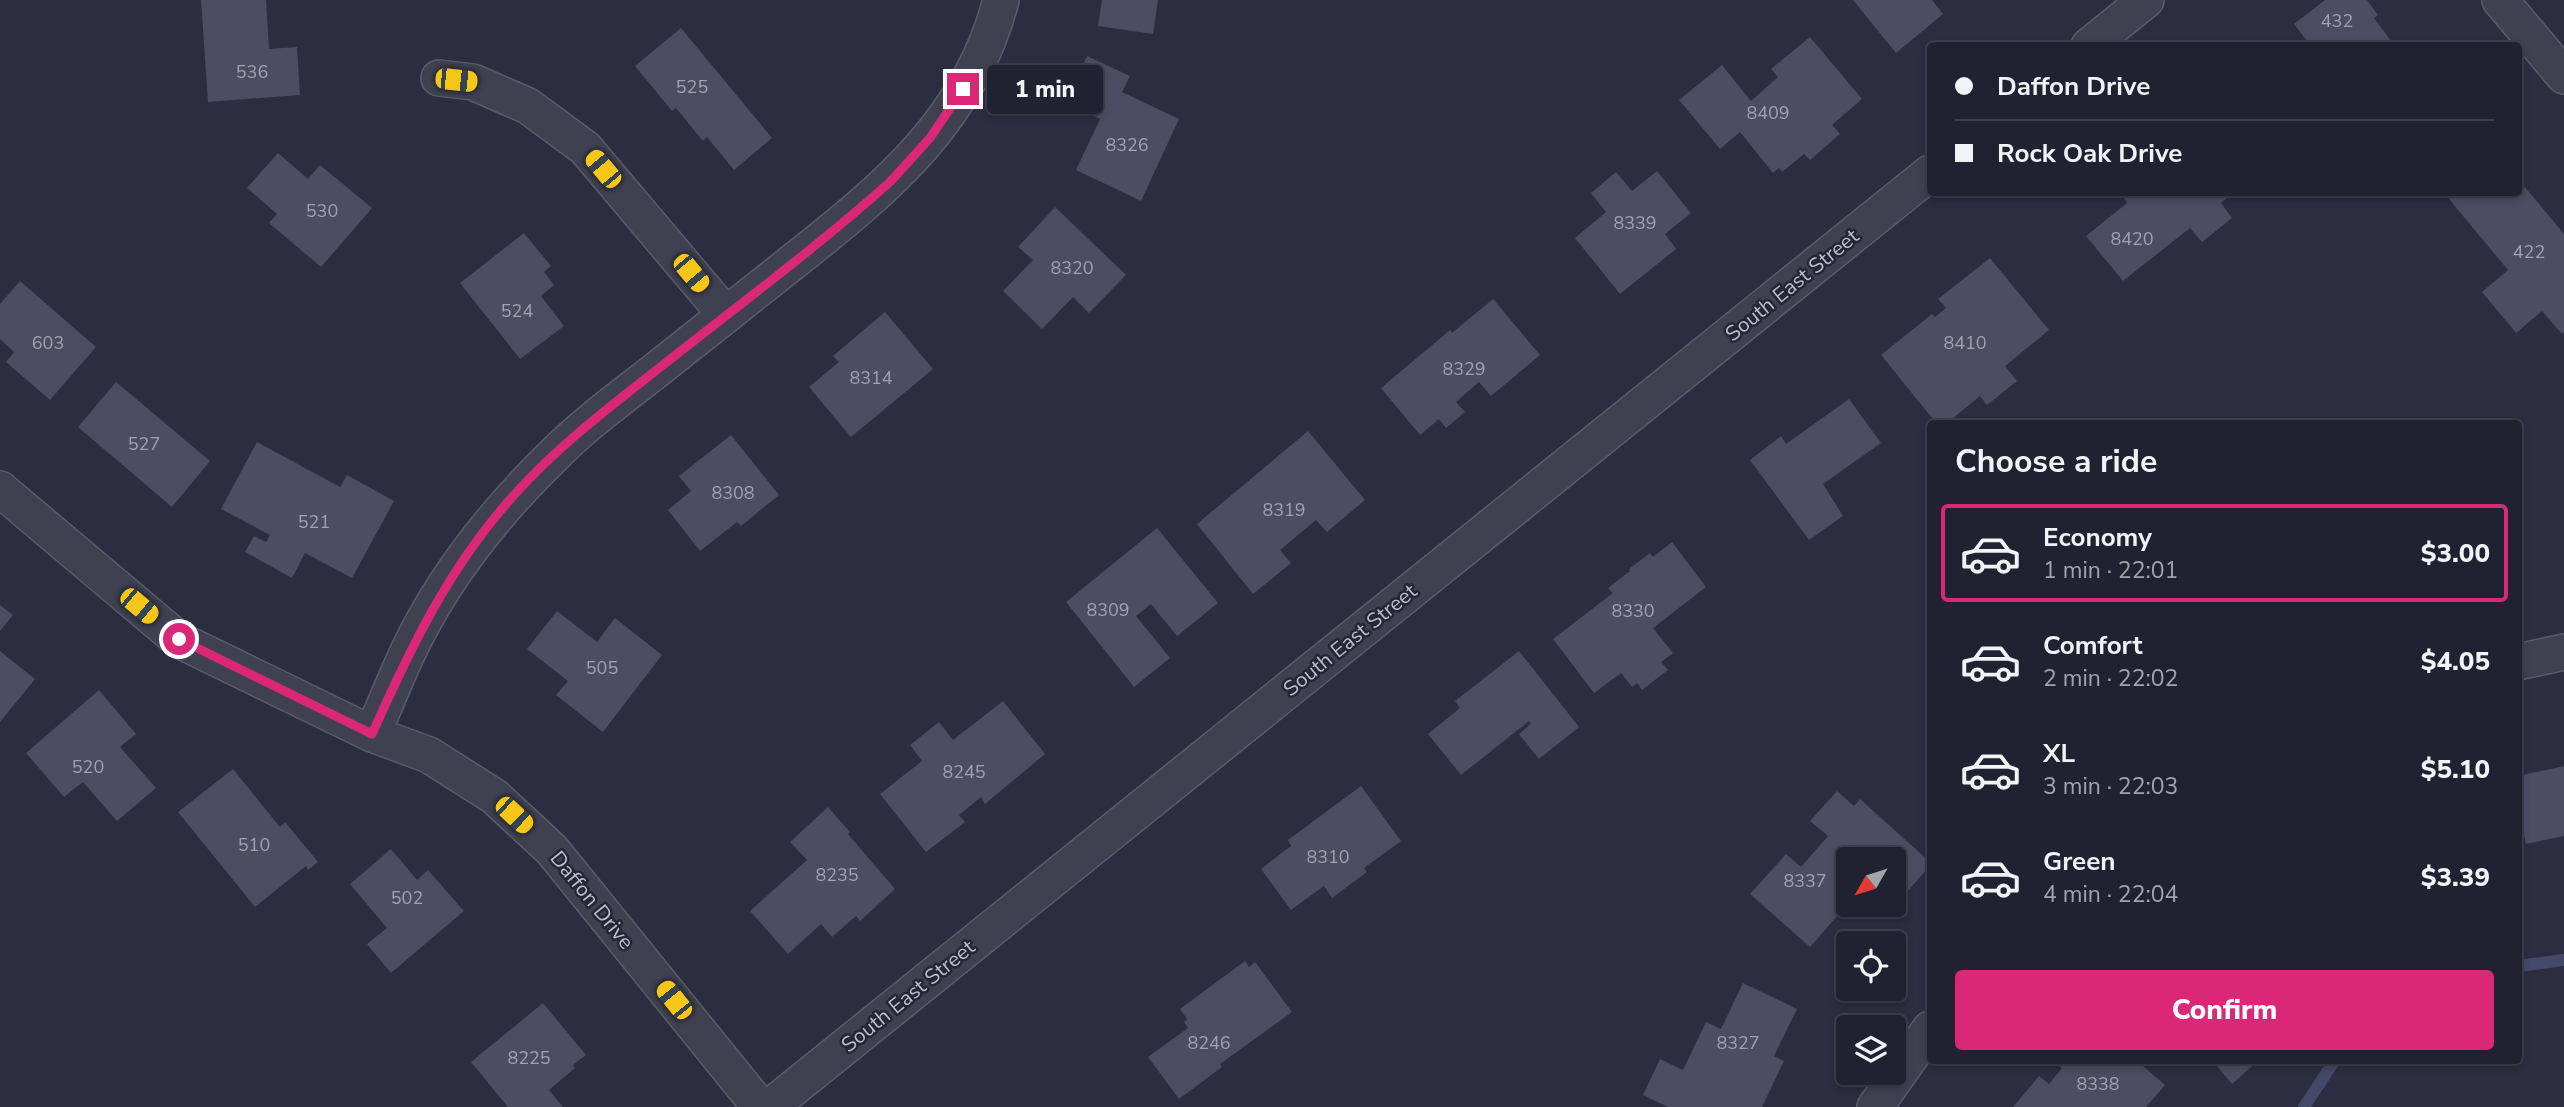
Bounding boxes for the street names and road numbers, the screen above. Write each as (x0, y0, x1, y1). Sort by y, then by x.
street label: South East Street (1719, 222, 1865, 348)
street label: South East Street (1277, 577, 1423, 703)
street label: Daffon Drive (544, 845, 640, 955)
street label: South East Street (835, 933, 981, 1059)

